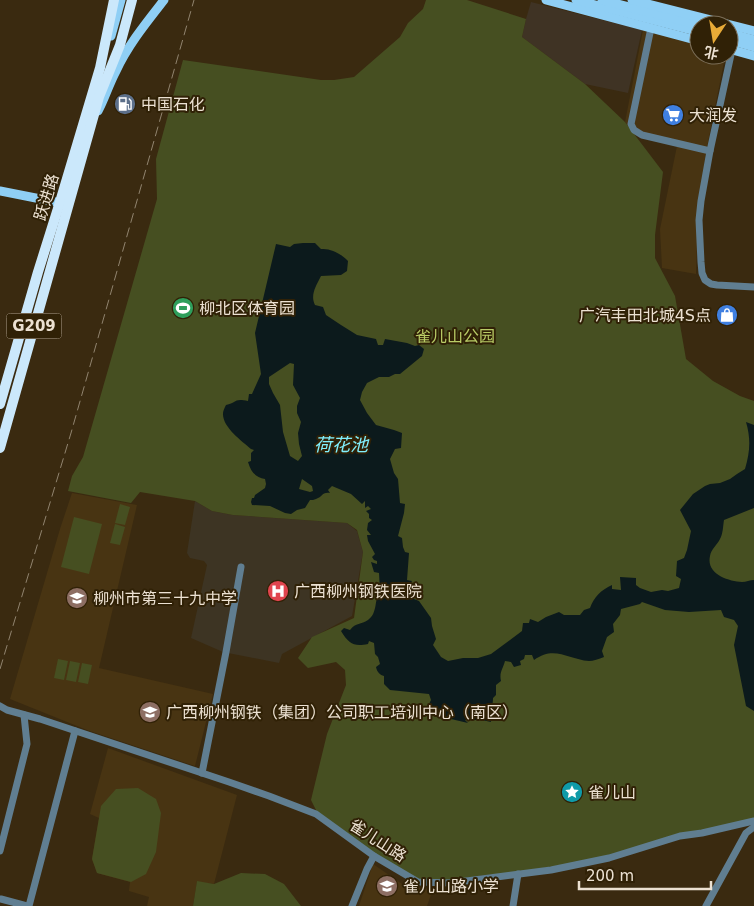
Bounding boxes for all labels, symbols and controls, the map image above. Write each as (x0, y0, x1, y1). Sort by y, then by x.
north arrow (689, 15, 739, 65)
text: 北 (703, 43, 720, 62)
fuel station icon: 中国石化 (113, 92, 137, 116)
place label: 中国石化 (141, 95, 205, 114)
supermarket icon: 大润发 (661, 103, 685, 127)
place label: 大润发 (689, 106, 737, 125)
street label: 跃进路 (30, 171, 63, 223)
sports icon: 柳北区体育园 (171, 296, 195, 320)
place label: 柳北区体育园 (199, 299, 295, 318)
shop icon: 广汽丰田北城4S点 (715, 303, 739, 327)
place label: 广汽丰田北城4S点 (579, 306, 711, 325)
road number: G209 (6, 314, 62, 338)
park label: 雀儿山公园 (415, 327, 495, 346)
water label: 荷花池 (314, 434, 370, 455)
hospital icon: 广西柳州钢铁医院 (266, 579, 290, 603)
place label: 广西柳州钢铁医院 (294, 582, 422, 601)
school or university icon: 柳州市第三十九中学 (65, 586, 89, 610)
place label: 柳州市第三十九中学 (93, 589, 237, 608)
school or university icon: 广西柳州钢铁（集团）公司职工培训中心（南区） (138, 700, 162, 724)
place label: 广西柳州钢铁（集团）公司职工培训中心（南区） (166, 703, 518, 722)
place icon: 雀儿山 (560, 780, 584, 804)
place label: 雀儿山 (588, 783, 636, 802)
street label: 雀儿山路 (346, 815, 410, 866)
scale bar (579, 858, 712, 890)
text: 200 m (586, 867, 634, 885)
school or university icon: 雀儿山路小学 (375, 874, 399, 898)
place label: 雀儿山路小学 (403, 877, 499, 896)

